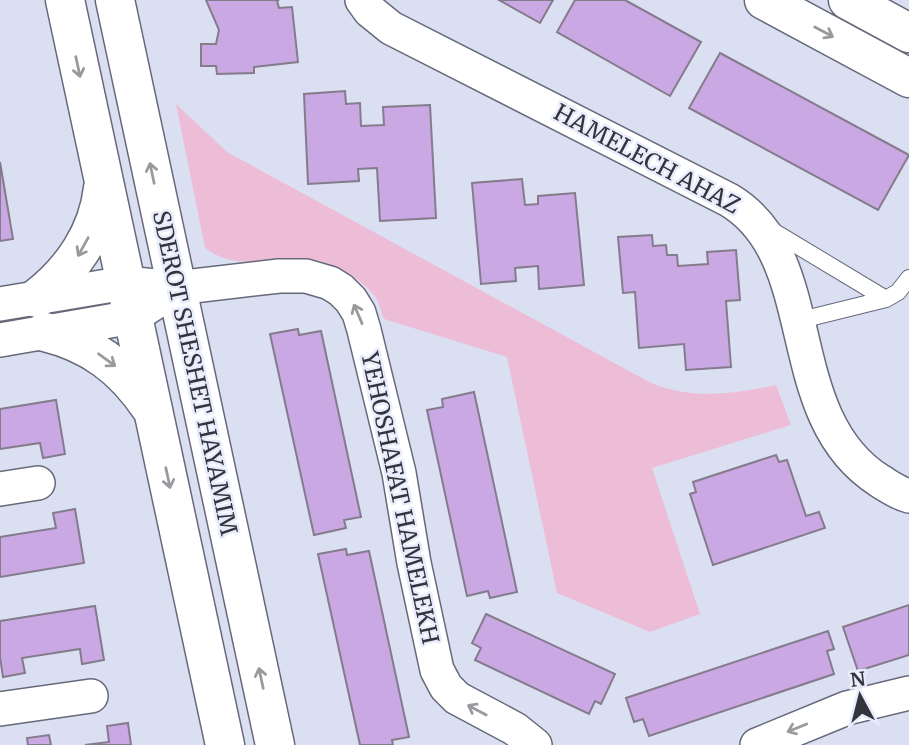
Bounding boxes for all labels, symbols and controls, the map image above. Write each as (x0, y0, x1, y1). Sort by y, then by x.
one-way arrow (814, 26, 834, 40)
one-way arrow (72, 55, 86, 78)
street label: HAMELECH AHAZ (549, 97, 745, 220)
one-way arrow (144, 162, 158, 185)
street label: SDEROT SHESHET HAYAMIM (147, 208, 244, 538)
one-way arrow (75, 236, 89, 257)
one-way arrow (351, 304, 364, 325)
street label: YEHOSHAFAT HAMELEKH (355, 348, 446, 647)
one-way arrow (97, 352, 115, 367)
one-way arrow (161, 466, 175, 489)
north arrow (825, 661, 895, 731)
text: N (849, 666, 867, 692)
one-way arrow (254, 667, 267, 690)
one-way arrow (468, 702, 488, 716)
one-way arrow (787, 723, 809, 736)

